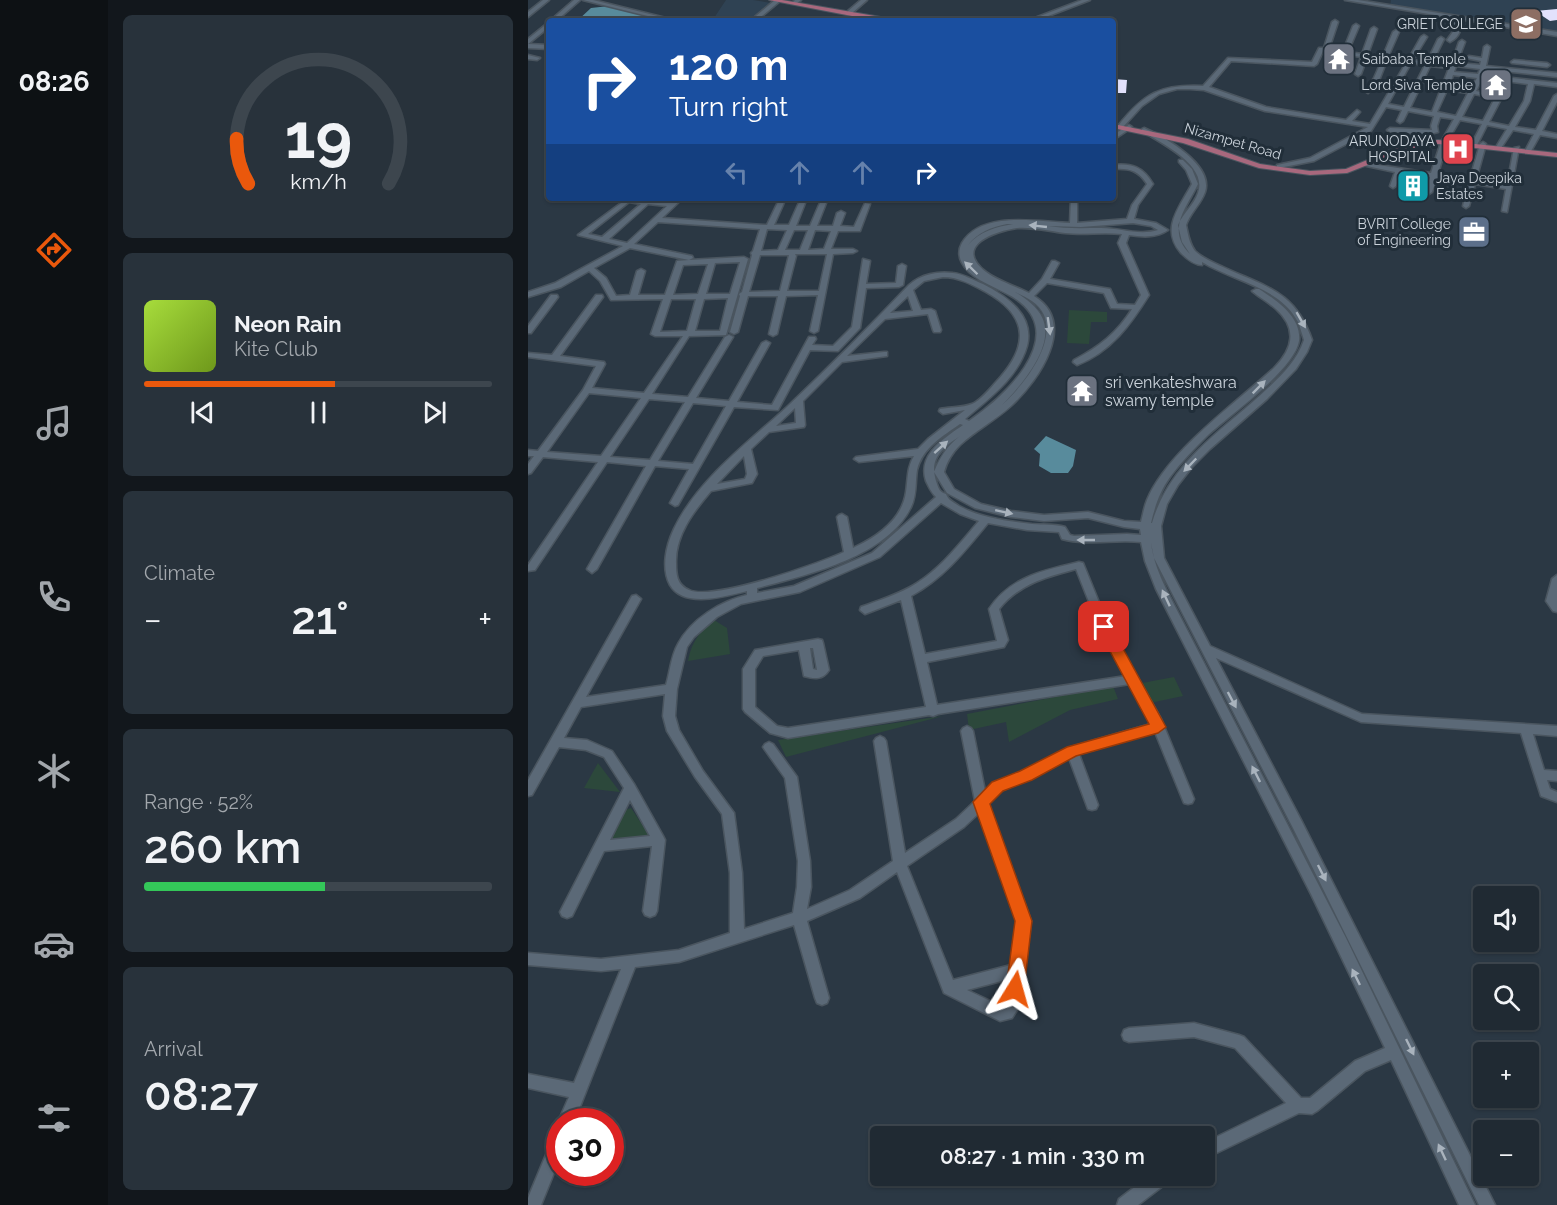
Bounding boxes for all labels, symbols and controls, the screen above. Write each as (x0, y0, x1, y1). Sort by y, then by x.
school or university icon: GRIET COLLEGE (1508, 6, 1544, 42)
place label: GRIET COLLEGE (1397, 16, 1503, 32)
text: 120 m (669, 41, 788, 90)
temple icon: Saibaba Temple (1321, 41, 1357, 77)
icon: right (570, 42, 648, 120)
place label: Saibaba Temple (1362, 51, 1466, 67)
text: 08:26 (18, 66, 90, 97)
temple icon: Lord Siva Temple (1478, 67, 1514, 103)
place label: Lord Siva Temple (1361, 77, 1473, 93)
text: Turn right (669, 91, 788, 122)
text: 19 (284, 99, 352, 173)
street label: Nizampet Road (1183, 120, 1283, 162)
hospital icon: ARUNODAYA HOSPITAL (1440, 131, 1476, 167)
place label: ARUNODAYA HOSPITAL (1349, 133, 1436, 165)
icon: left (720, 156, 753, 189)
icon: ahead (783, 156, 816, 189)
icon: ahead (846, 156, 879, 189)
icon: right (909, 156, 942, 189)
building icon: Jaya Deepika Estates (1395, 168, 1431, 204)
text: km/h (290, 169, 346, 194)
place label: Jaya Deepika Estates (1436, 170, 1522, 202)
office icon: BVRIT College of Engineering (1456, 214, 1492, 250)
place label: BVRIT College of Engineering (1357, 216, 1451, 248)
one-way arrow (1028, 221, 1047, 231)
icon: directions (33, 229, 75, 271)
one-way arrow (963, 261, 978, 275)
text: Neon Rain (234, 311, 342, 337)
one-way arrow (1295, 312, 1306, 328)
one-way arrow (1044, 317, 1053, 336)
text: Kite Club (234, 337, 318, 361)
temple icon: sri venkateshwara swamy temple (1064, 373, 1100, 409)
place label: sri venkateshwara swamy temple (1105, 373, 1237, 410)
one-way arrow (1252, 380, 1266, 394)
icon: previous (186, 396, 219, 429)
icon: pause (302, 396, 335, 429)
icon: next (418, 396, 451, 429)
icon: music (33, 402, 75, 444)
one-way arrow (934, 441, 948, 455)
one-way arrow (1183, 457, 1197, 472)
one-way arrow (995, 508, 1014, 517)
one-way arrow (1077, 535, 1096, 545)
text: Climate (144, 561, 215, 585)
icon: phone (33, 576, 75, 618)
one-way arrow (1162, 590, 1171, 607)
text: 21° (291, 592, 349, 645)
text: − (144, 600, 162, 639)
text: + (478, 600, 492, 639)
pin (1078, 601, 1129, 652)
icon: arrive (1087, 610, 1120, 643)
one-way arrow (1227, 692, 1237, 709)
icon: climate (33, 750, 75, 792)
one-way arrow (1251, 765, 1261, 783)
text: Range · 52% (144, 790, 253, 814)
text: 260 km (144, 821, 301, 874)
one-way arrow (1317, 865, 1327, 882)
map controls (1473, 886, 1539, 1186)
button: sound (1473, 886, 1539, 952)
icon: car (33, 923, 75, 965)
position arrow (983, 957, 1047, 1021)
button: search (1473, 964, 1539, 1030)
one-way arrow (1352, 968, 1362, 986)
text: Arrival (144, 1037, 203, 1061)
one-way arrow (1405, 1039, 1414, 1056)
button: + (1473, 1042, 1539, 1108)
text: 08:27 (144, 1068, 258, 1121)
icon: filters (33, 1097, 75, 1139)
speed limit sign: 30 (546, 1108, 624, 1186)
button: − (1473, 1120, 1539, 1186)
text: 08:27 · 1 min · 330 m (940, 1143, 1145, 1169)
one-way arrow (1438, 1143, 1447, 1160)

